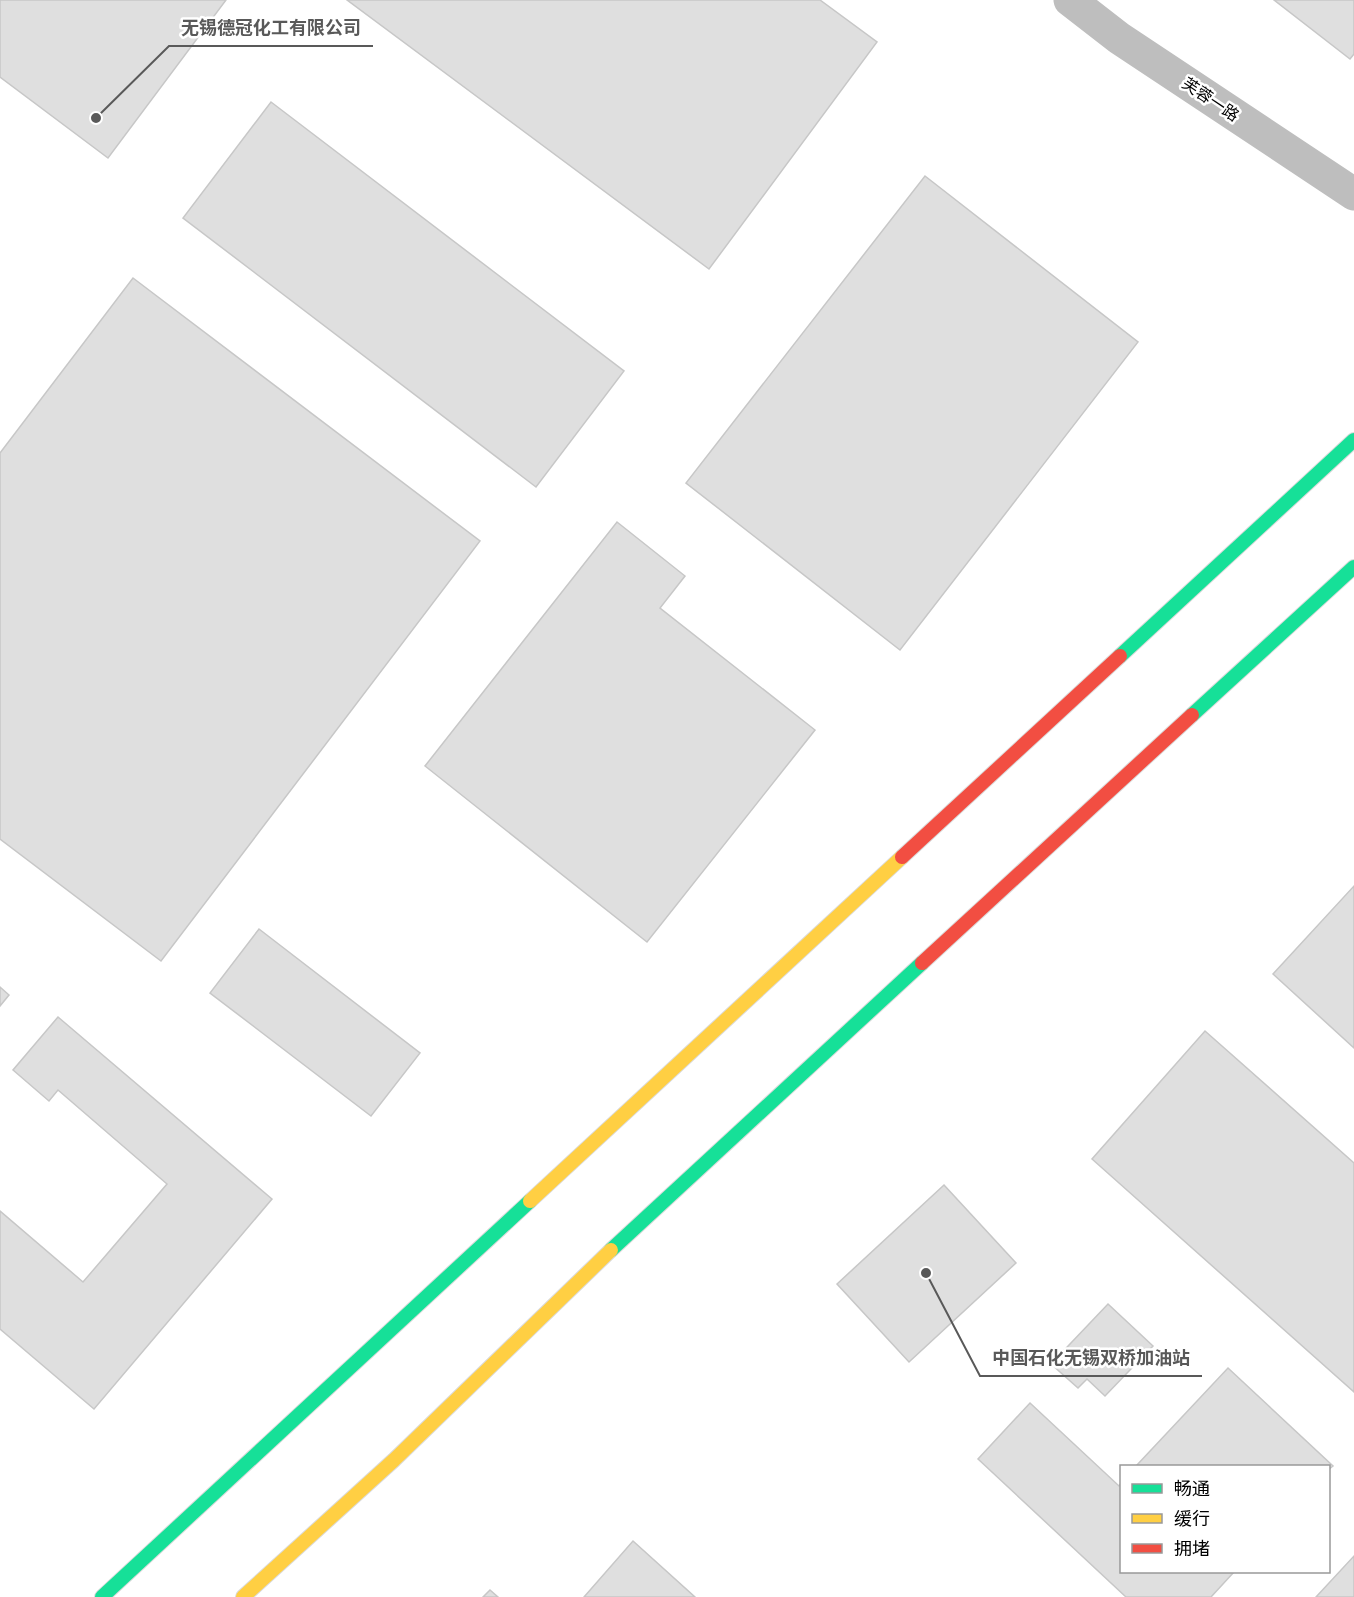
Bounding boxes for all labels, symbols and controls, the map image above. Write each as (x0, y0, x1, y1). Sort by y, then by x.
callout: 无锡德冠化工有限公司 (169, 10, 373, 46)
text: 无锡德冠化工有限公司 (181, 15, 361, 39)
street label: 芙蓉一路 (1178, 72, 1244, 126)
callout: 中国石化无锡双桥加油站 (980, 1340, 1202, 1376)
text: 中国石化无锡双桥加油站 (992, 1345, 1190, 1369)
legend (1120, 1465, 1330, 1573)
text: 畅通 (1174, 1476, 1210, 1500)
text: 缓行 (1174, 1506, 1210, 1530)
text: 拥堵 (1174, 1536, 1210, 1560)

